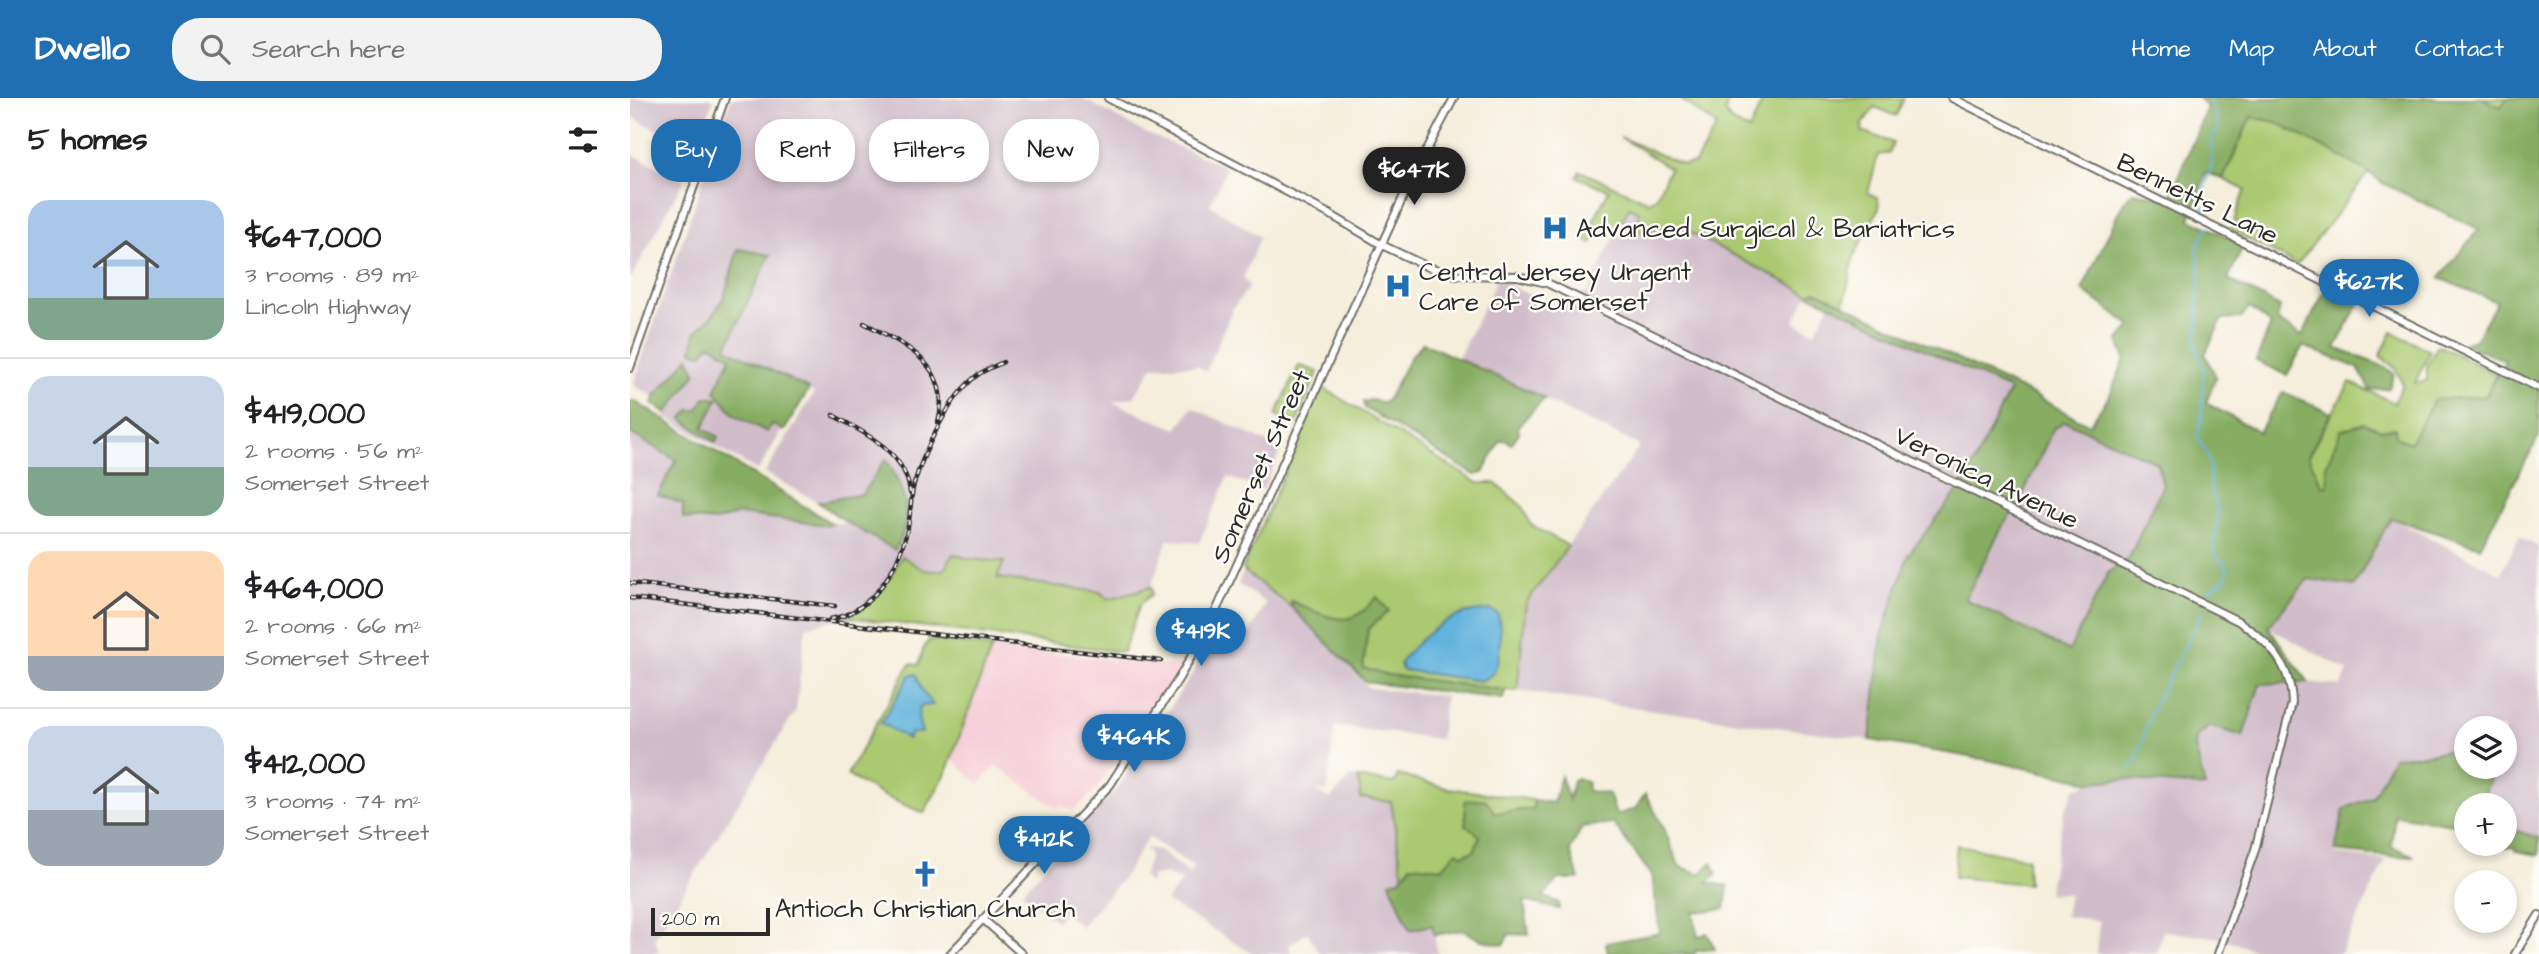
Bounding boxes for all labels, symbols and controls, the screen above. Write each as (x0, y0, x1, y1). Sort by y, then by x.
search box (172, 18, 662, 81)
text: Dwello (35, 26, 130, 72)
icon: search (196, 30, 234, 68)
text: Search here (252, 31, 405, 67)
text: Home (2131, 32, 2191, 66)
text: Map (2229, 32, 2274, 66)
text: About (2312, 32, 2377, 66)
text: Contact (2415, 32, 2504, 66)
text: 5 homes (28, 119, 148, 161)
chip: Buy (651, 119, 741, 182)
chip: Rent (755, 119, 855, 182)
chip: Filters (869, 119, 989, 182)
chip: New (1003, 119, 1099, 182)
icon: filters (564, 121, 602, 159)
street label: Bennetts Lane (2111, 144, 2284, 254)
pin: $647K (1365, 148, 1463, 207)
text: $647K (1379, 154, 1449, 186)
place label: Advanced Surgical & Bariatrics (1576, 211, 1955, 249)
hospital icon: Advanced Surgical & Bariatrics (1540, 213, 1570, 243)
text: $647,000 (245, 217, 382, 259)
icon: home (84, 228, 168, 312)
place label: Central Jersey Urgent Care of Somerset (1419, 254, 1691, 320)
text: 3 rooms · 89 m² (245, 259, 419, 291)
pin: $627K (2320, 260, 2418, 319)
text: $627K (2335, 266, 2403, 298)
hospital icon: Central Jersey Urgent Care of Somerset (1383, 271, 1413, 301)
text: Lincoln Highway (245, 291, 411, 323)
street label: Somerset Street (1202, 364, 1320, 569)
text: $419,000 (245, 393, 365, 435)
icon: home (84, 404, 168, 488)
street label: Veronica Avenue (1888, 418, 2085, 538)
text: 2 rooms · 56 m² (245, 435, 423, 467)
text: Somerset Street (245, 467, 429, 499)
text: $464,000 (245, 568, 383, 610)
icon: home (84, 579, 168, 663)
pin: $419K (1152, 608, 1250, 668)
text: 2 rooms · 66 m² (245, 610, 422, 642)
text: $419K (1172, 615, 1230, 647)
text: Somerset Street (245, 642, 429, 674)
pin: $464K (1085, 714, 1183, 774)
map controls (2454, 716, 2517, 933)
button: layers (2454, 716, 2517, 779)
text: $464K (1098, 721, 1170, 753)
text: $412,000 (245, 743, 365, 785)
icon: home (84, 754, 168, 838)
text: 3 rooms · 74 m² (245, 785, 421, 817)
button: + (2454, 793, 2517, 856)
pin: $412K (995, 816, 1093, 876)
text: Somerset Street (245, 817, 429, 849)
text: $412K (1015, 823, 1073, 855)
church icon: Antioch Christian Church (910, 859, 940, 889)
button: − (2454, 870, 2517, 933)
place label: Antioch Christian Church (775, 891, 1075, 927)
scale bar (651, 905, 770, 937)
text: 200 m (662, 906, 719, 933)

